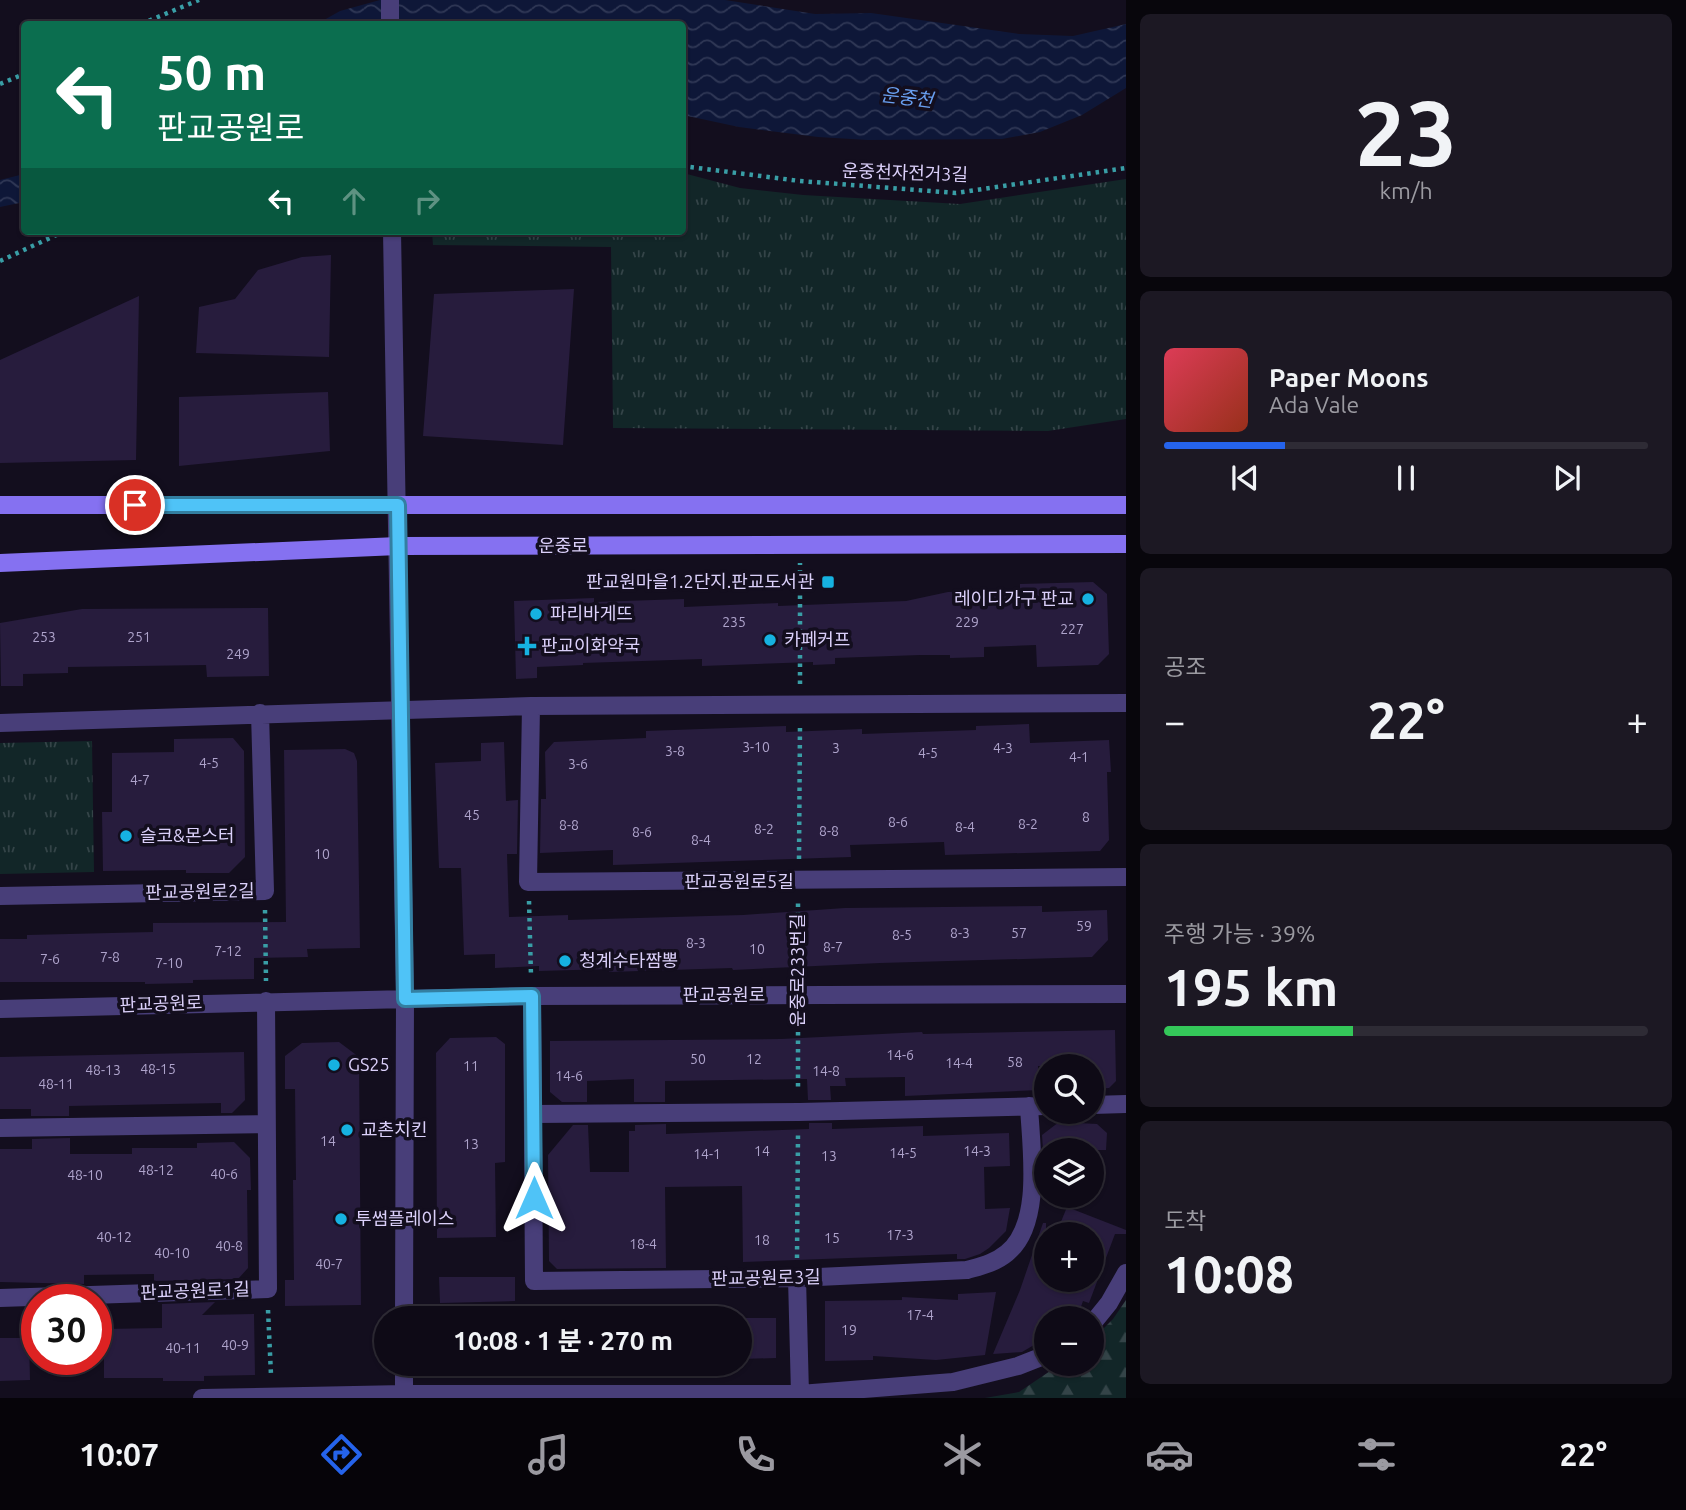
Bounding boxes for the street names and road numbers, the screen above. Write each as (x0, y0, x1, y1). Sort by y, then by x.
street label: 운중천자전거3길 (842, 160, 968, 184)
street label: 운중로 (538, 535, 588, 555)
street label: 판교공원로5길 (684, 871, 794, 891)
street label: 판교공원로2길 (145, 880, 255, 902)
street label: 운중로233번길 (787, 913, 807, 1027)
street label: 판교공원로 (683, 984, 765, 1004)
street label: 판교공원로 (119, 992, 203, 1014)
street label: 판교공원로3길 (711, 1266, 821, 1288)
street label: 판교공원로1길 (140, 1278, 250, 1302)

